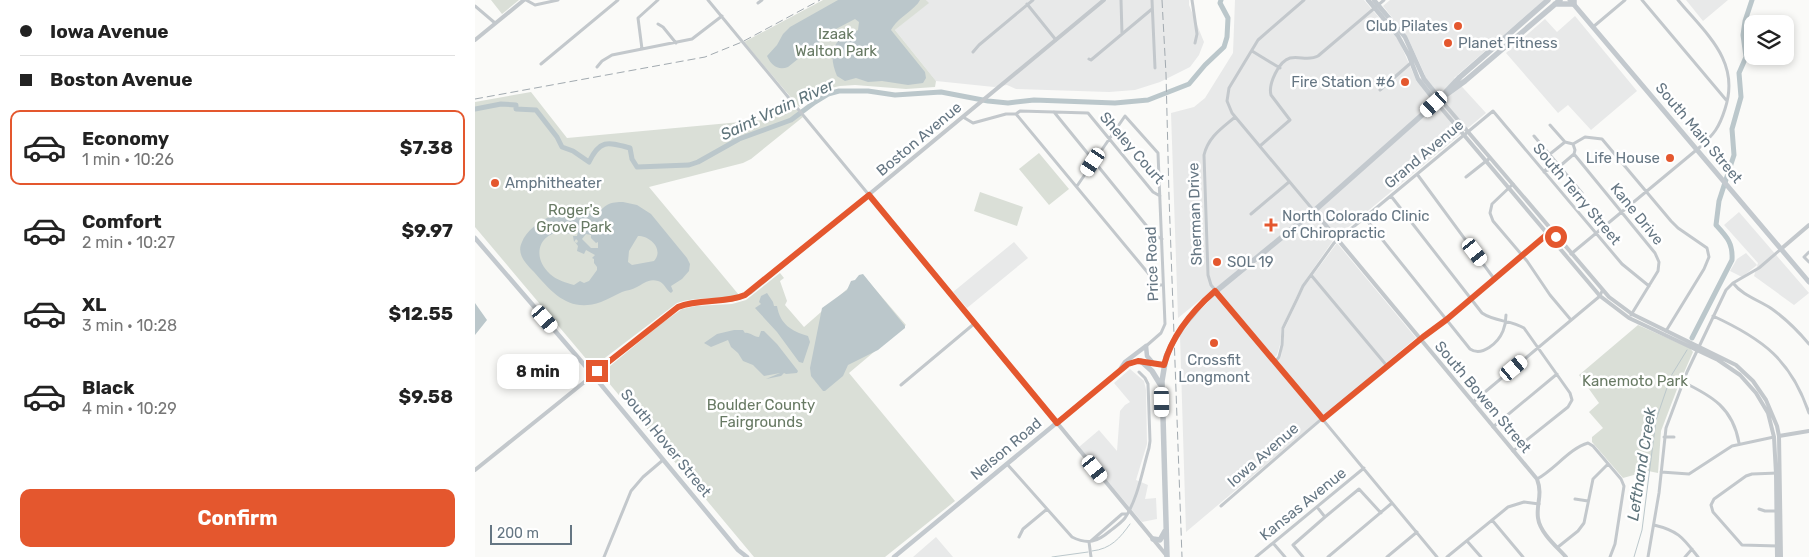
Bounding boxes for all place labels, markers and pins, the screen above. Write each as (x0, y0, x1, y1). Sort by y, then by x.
place label: Club Pilates (1366, 17, 1448, 35)
marker: Club Pilates (1452, 20, 1464, 32)
place label: Planet Fitness (1458, 34, 1558, 52)
marker: Planet Fitness (1442, 37, 1454, 49)
place label: Fire Station #6 (1291, 73, 1395, 91)
marker: Fire Station #6 (1399, 76, 1411, 88)
place label: Life House (1586, 149, 1660, 167)
marker: Life House (1664, 152, 1676, 164)
place label: Amphitheater (505, 174, 602, 192)
marker: Amphitheater (489, 177, 501, 189)
place label: North Colorado Clinic of Chiropractic (1282, 207, 1430, 242)
marker: North Colorado Clinic of Chiropractic (1264, 218, 1278, 232)
place label: SOL 19 (1227, 253, 1274, 271)
marker: SOL 19 (1211, 256, 1223, 268)
marker: Crossfit Longmont (1208, 337, 1220, 349)
place label: Crossfit Longmont (1178, 351, 1250, 386)

